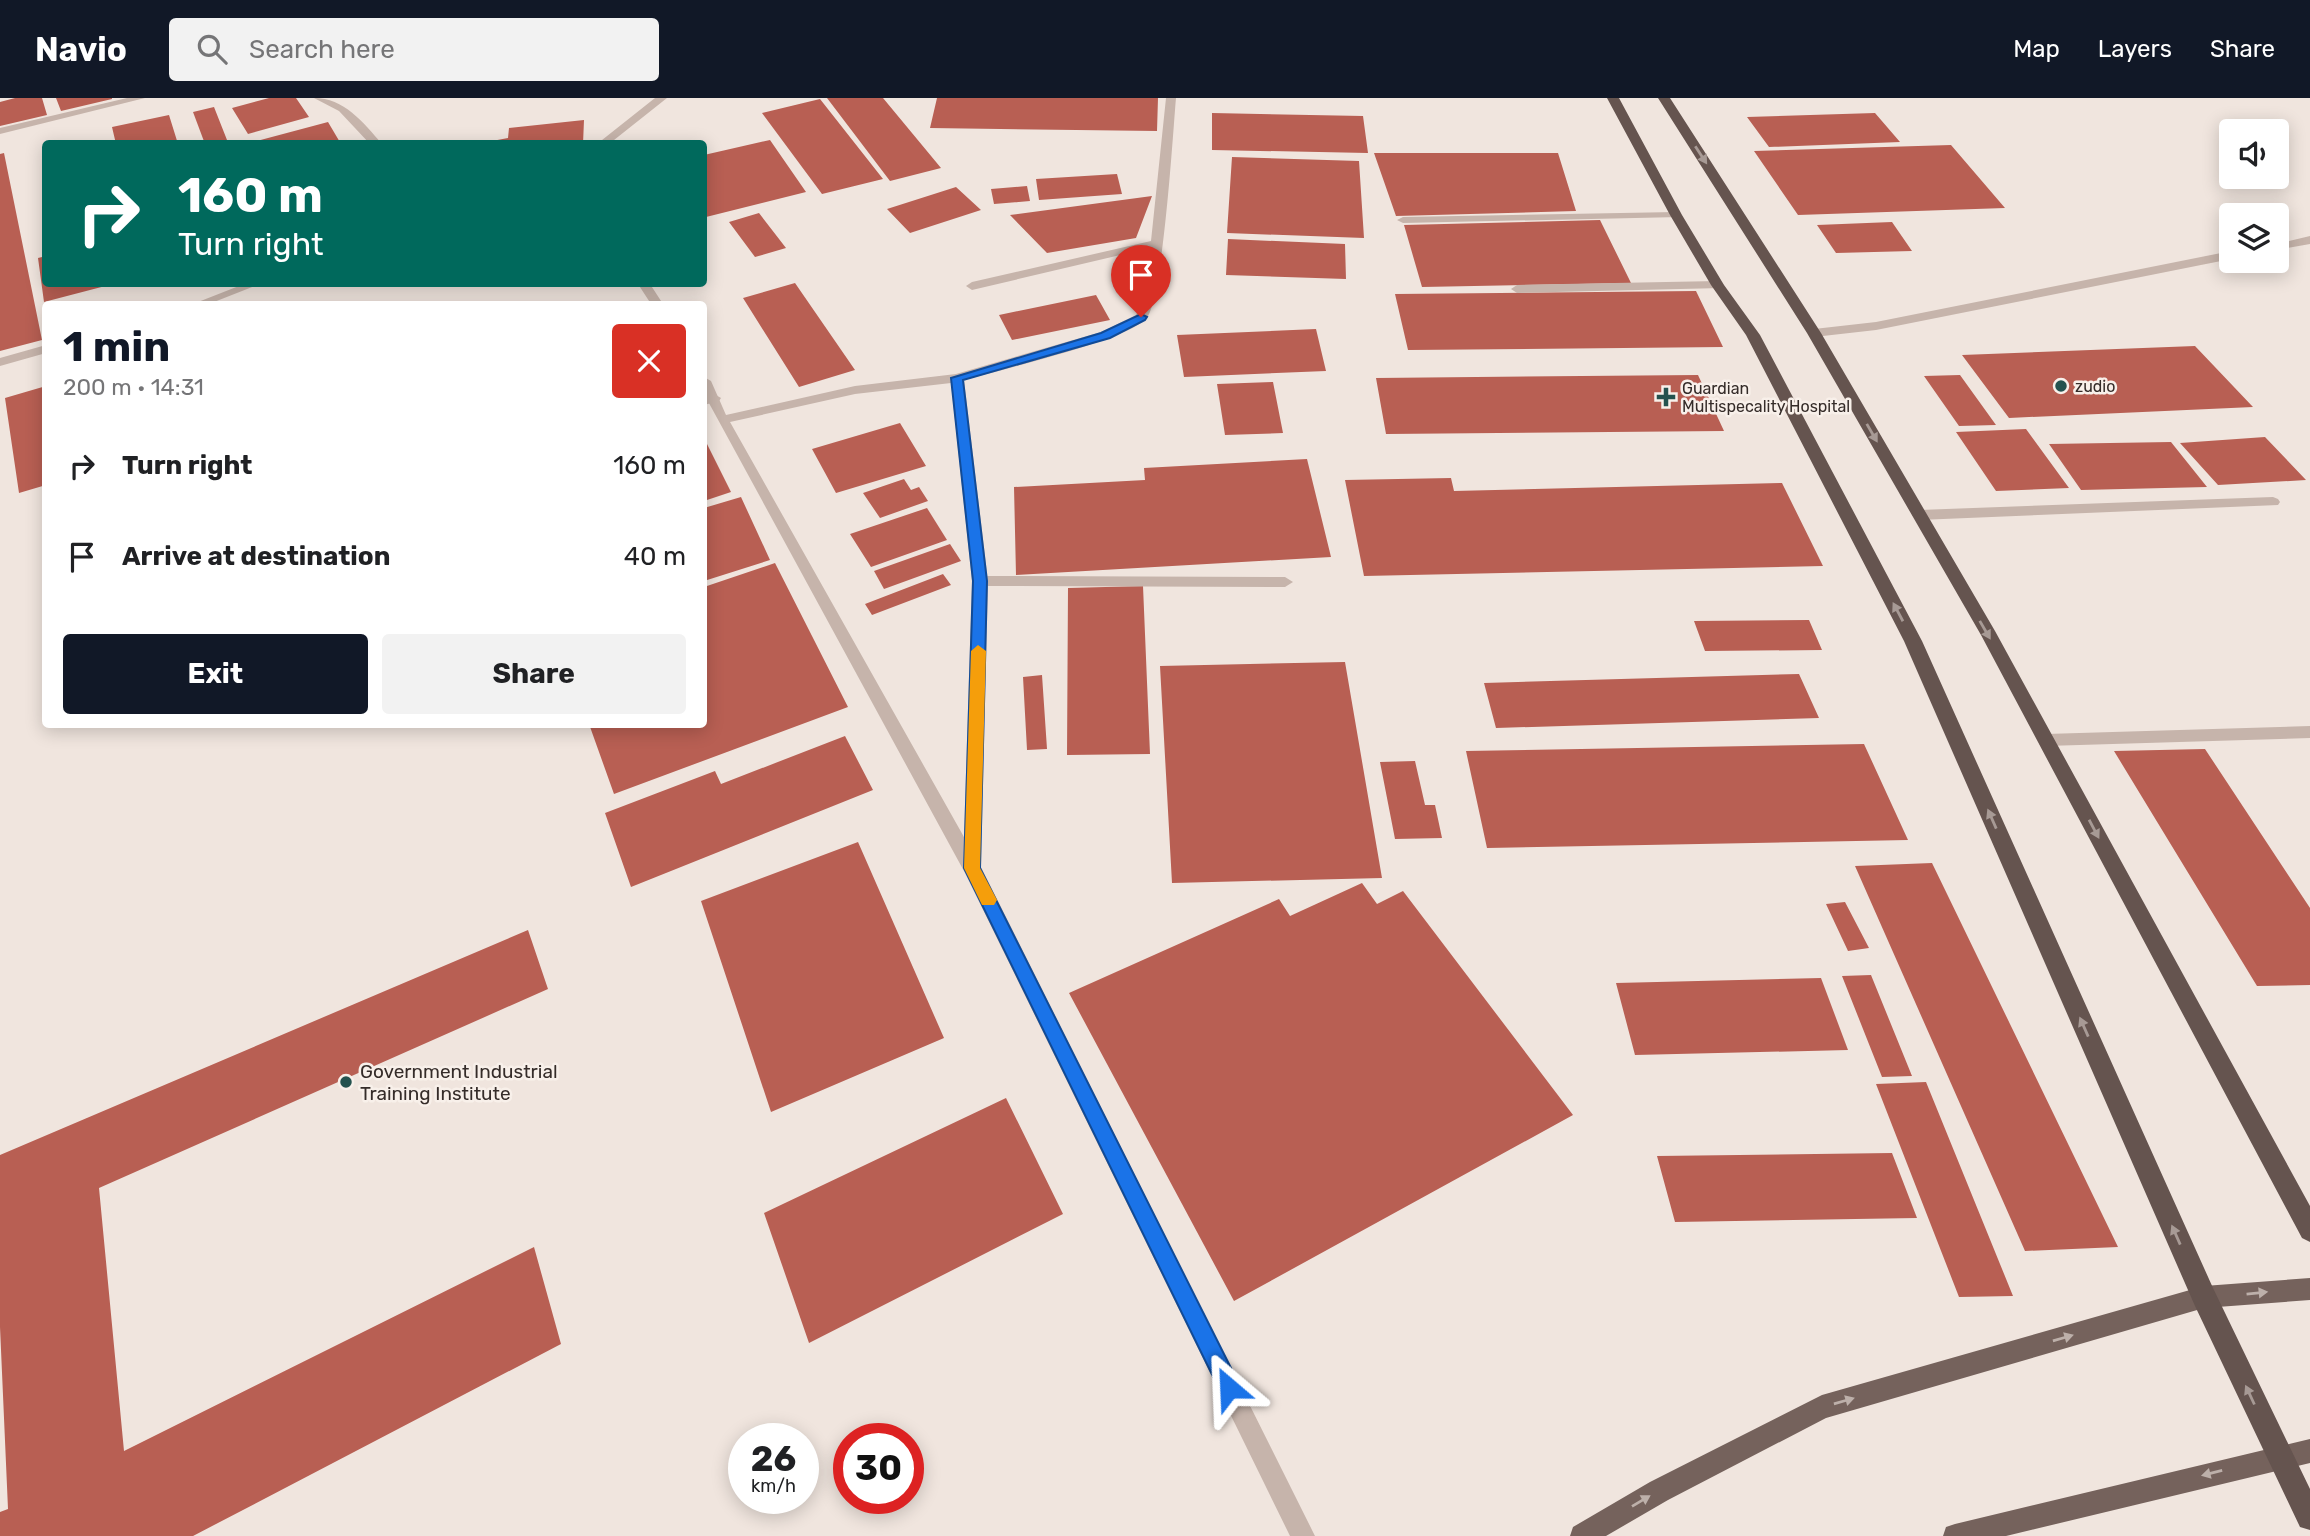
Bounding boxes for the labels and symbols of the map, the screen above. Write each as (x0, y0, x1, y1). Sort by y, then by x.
one-way arrow (1694, 146, 1707, 165)
pin (1111, 245, 1171, 317)
place label: zudio (2075, 377, 2115, 396)
marker: zudio (2053, 378, 2069, 394)
place label: Guardian Multispecality Hospital (1682, 379, 1850, 416)
marker: Guardian Multispecality Hospital (1656, 387, 1676, 407)
one-way arrow (1866, 423, 1878, 442)
one-way arrow (1892, 602, 1903, 622)
one-way arrow (1979, 620, 1991, 639)
one-way arrow (1986, 809, 1998, 829)
one-way arrow (2089, 819, 2100, 839)
one-way arrow (2078, 1017, 2090, 1037)
place label: Government Industrial Training Institute (360, 1060, 558, 1105)
marker: Government Industrial Training Institute (338, 1074, 354, 1090)
one-way arrow (2170, 1225, 2182, 1245)
one-way arrow (2246, 1287, 2268, 1298)
one-way arrow (2053, 1332, 2074, 1342)
position arrow (1192, 1351, 1266, 1425)
one-way arrow (2244, 1385, 2255, 1406)
one-way arrow (1834, 1395, 1855, 1405)
speed limit sign: 30 (833, 1423, 924, 1514)
one-way arrow (2201, 1468, 2223, 1479)
one-way arrow (1631, 1495, 1650, 1508)

